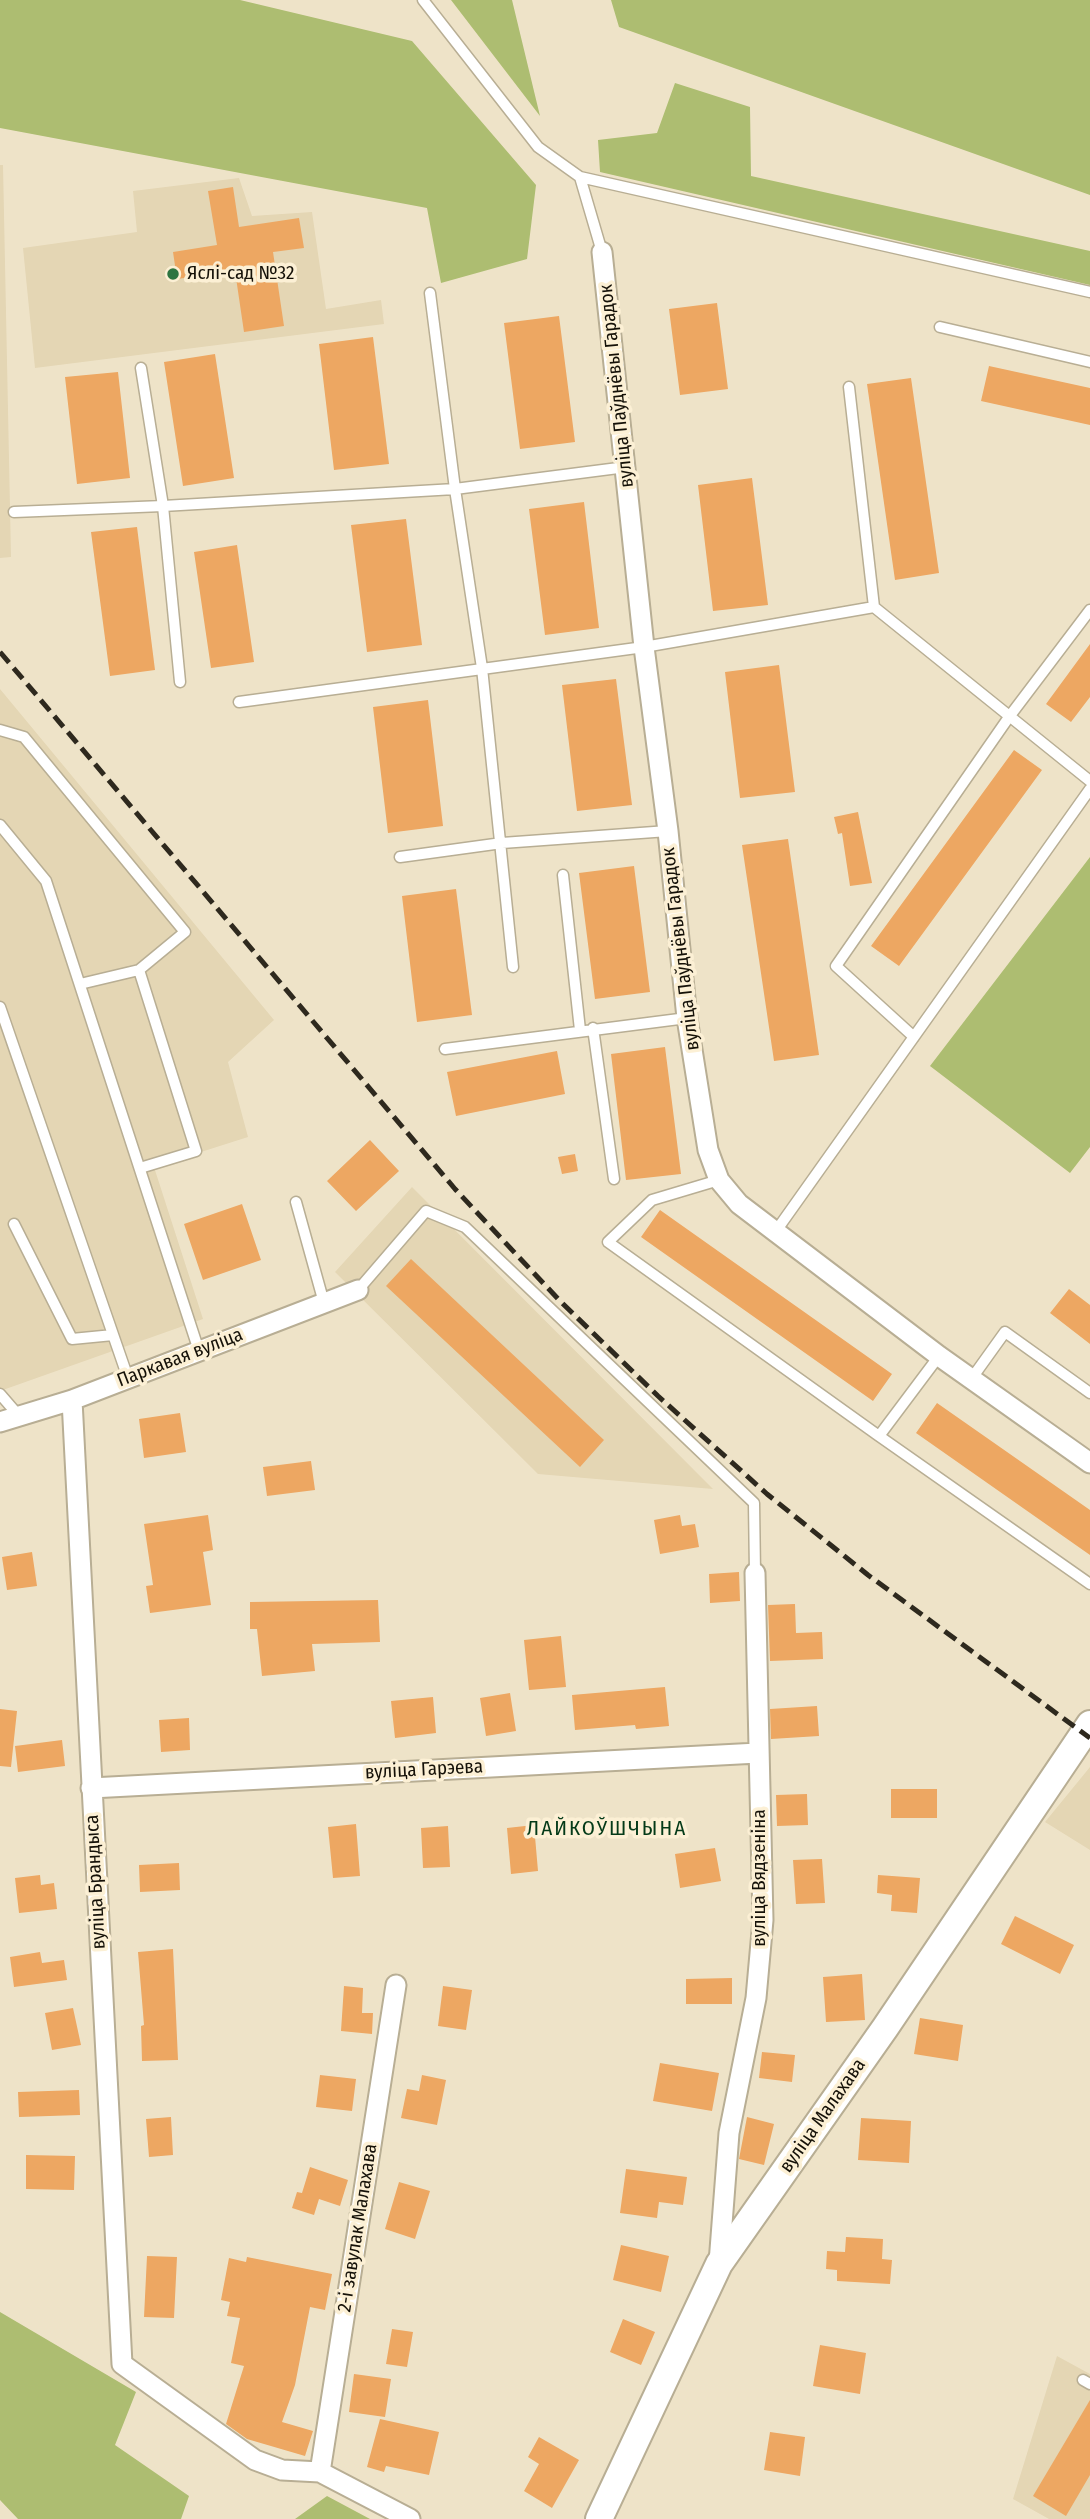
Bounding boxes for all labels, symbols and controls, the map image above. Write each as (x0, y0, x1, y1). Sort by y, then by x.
place label: Яслі-сад №32 (187, 263, 294, 285)
marker: Яслі-сад №32 (165, 266, 181, 282)
street label: вуліца Паўднёвы Гарадок (595, 283, 639, 489)
street label: вуліца Паўднёвы Гарадок (657, 846, 705, 1052)
street label: Паркавая вуліца (114, 1324, 246, 1392)
street label: вуліца Гарэева (364, 1756, 484, 1784)
street label: вуліца Вядзеніна (749, 1809, 771, 1947)
street label: вуліца Брандыса (81, 1814, 111, 1950)
district label: ЛАЙКОЎШЧЫНА (528, 1816, 686, 1842)
street label: вуліца Малахава (775, 2055, 871, 2177)
street label: 2-і завулак Малахава (333, 2142, 383, 2314)

